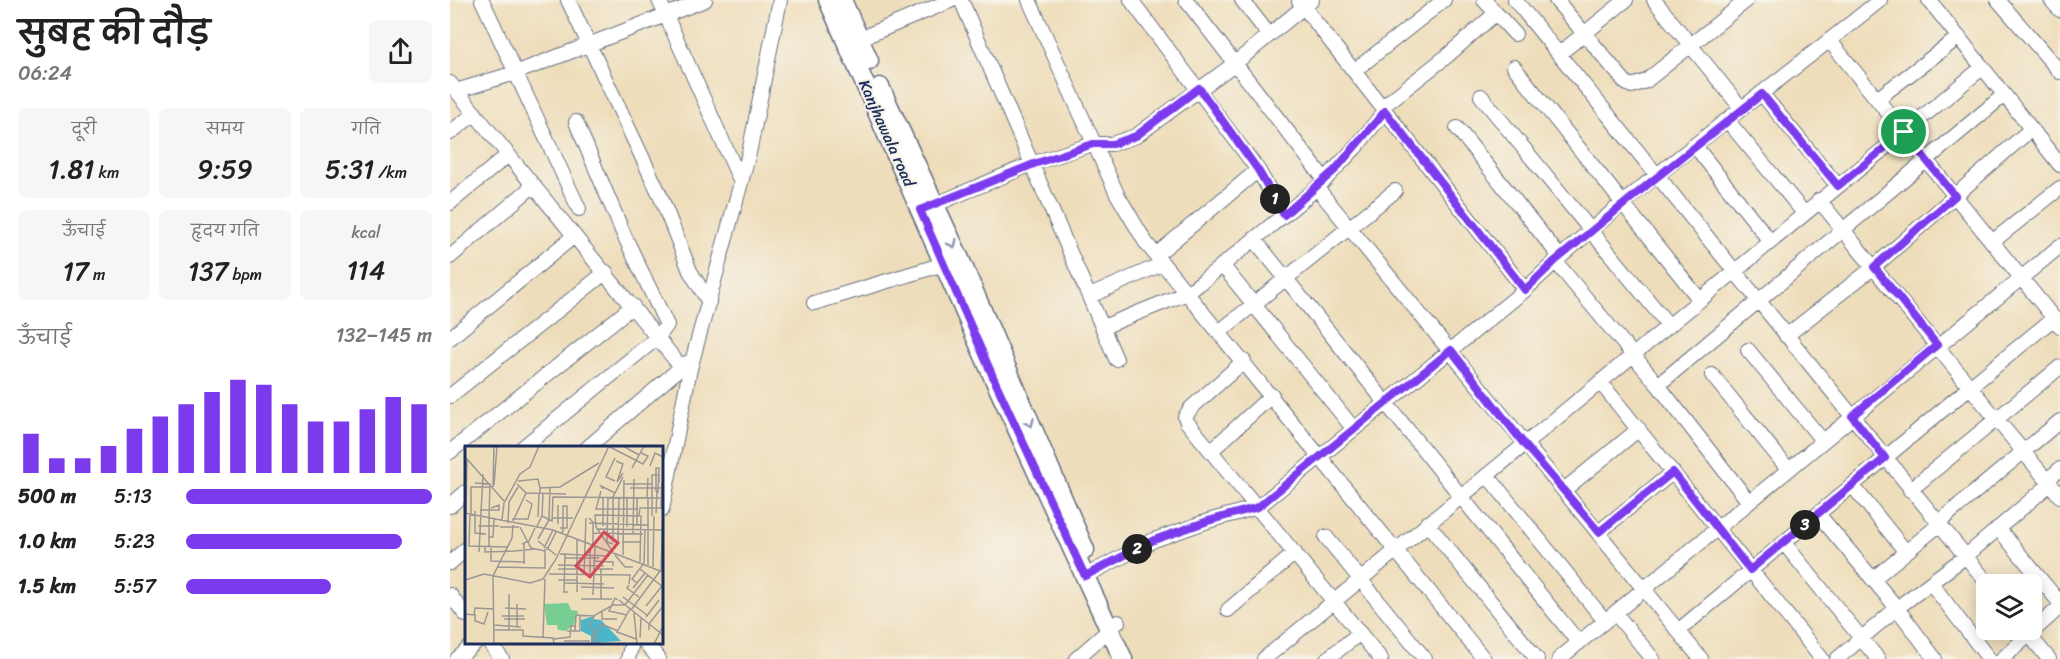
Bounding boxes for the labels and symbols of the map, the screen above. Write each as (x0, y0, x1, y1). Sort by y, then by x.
street label: Kanjhawala road (850, 75, 924, 193)
pin (1878, 106, 1929, 157)
pin: 1 (1260, 184, 1290, 214)
one-way arrow (946, 238, 957, 249)
one-way arrow (1023, 417, 1035, 428)
inset map (465, 446, 663, 644)
pin: 3 (1790, 510, 1820, 540)
pin: 2 (1122, 534, 1152, 564)

